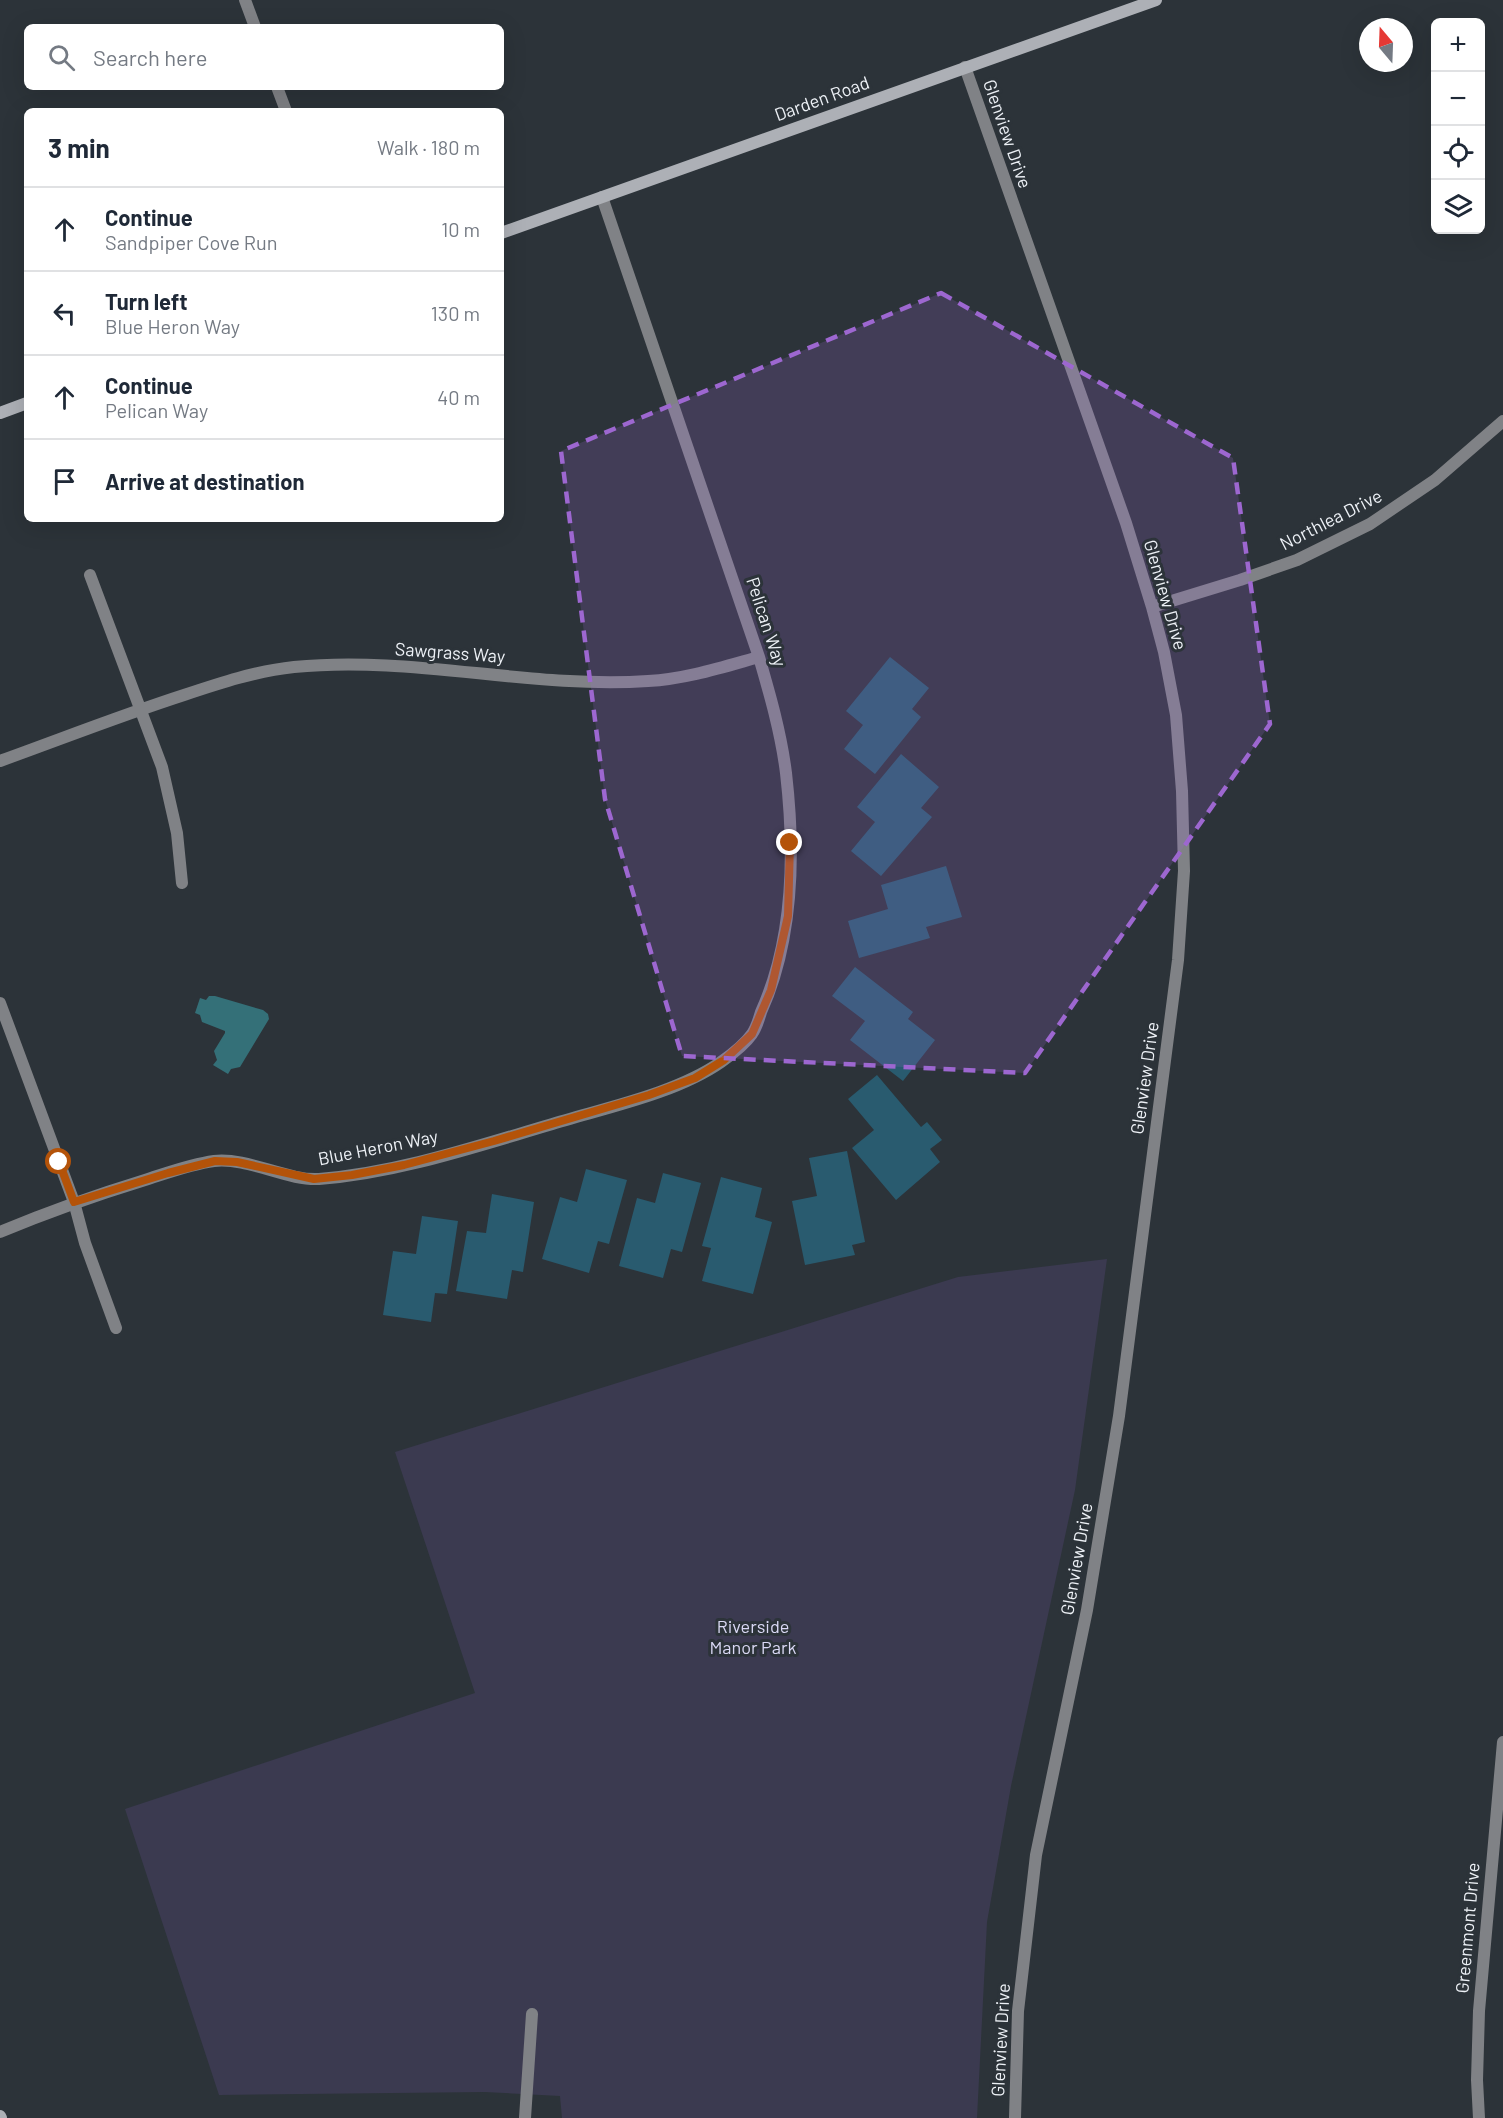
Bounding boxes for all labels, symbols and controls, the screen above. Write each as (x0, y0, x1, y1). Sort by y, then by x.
north arrow (1359, 18, 1413, 72)
map controls (1431, 18, 1485, 234)
button: + (1431, 18, 1485, 72)
search box (24, 24, 504, 90)
icon: search (45, 41, 78, 74)
text: Search here (93, 44, 207, 70)
street label: Darden Road (771, 71, 872, 125)
button: − (1431, 72, 1485, 126)
street label: Glenview Drive (979, 76, 1037, 191)
button: locate (1431, 126, 1485, 180)
text: 3 min (48, 132, 110, 163)
text: Walk · 180 m (377, 135, 480, 159)
button: layers (1431, 180, 1485, 234)
text: Continue (105, 204, 193, 230)
icon: ahead (48, 213, 81, 246)
text: 10 m (441, 217, 480, 241)
text: Sandpiper Cove Run (105, 230, 278, 254)
text: Turn left (105, 288, 188, 314)
icon: left (48, 297, 81, 330)
text: 130 m (431, 301, 480, 325)
text: Blue Heron Way (105, 314, 240, 338)
text: Continue (105, 372, 193, 398)
icon: ahead (48, 381, 81, 414)
text: 40 m (437, 385, 480, 409)
text: Pelican Way (105, 398, 208, 422)
icon: arrive (48, 465, 81, 498)
text: Arrive at destination (105, 468, 304, 494)
street label: Northlea Drive (1276, 484, 1385, 554)
street label: Glenview Drive (1140, 537, 1192, 652)
street label: Pelican Way (742, 574, 792, 669)
street label: Sawgrass Way (394, 637, 506, 667)
route end (776, 829, 802, 855)
street label: Glenview Drive (1125, 1020, 1163, 1136)
street label: Blue Heron Way (316, 1125, 440, 1169)
route start (45, 1148, 71, 1174)
street label: Glenview Drive (1055, 1501, 1097, 1617)
park label: Riverside Manor Park (710, 1615, 796, 1658)
street label: Greenmont Drive (1450, 1862, 1484, 1994)
street label: Glenview Drive (986, 1983, 1014, 2097)

